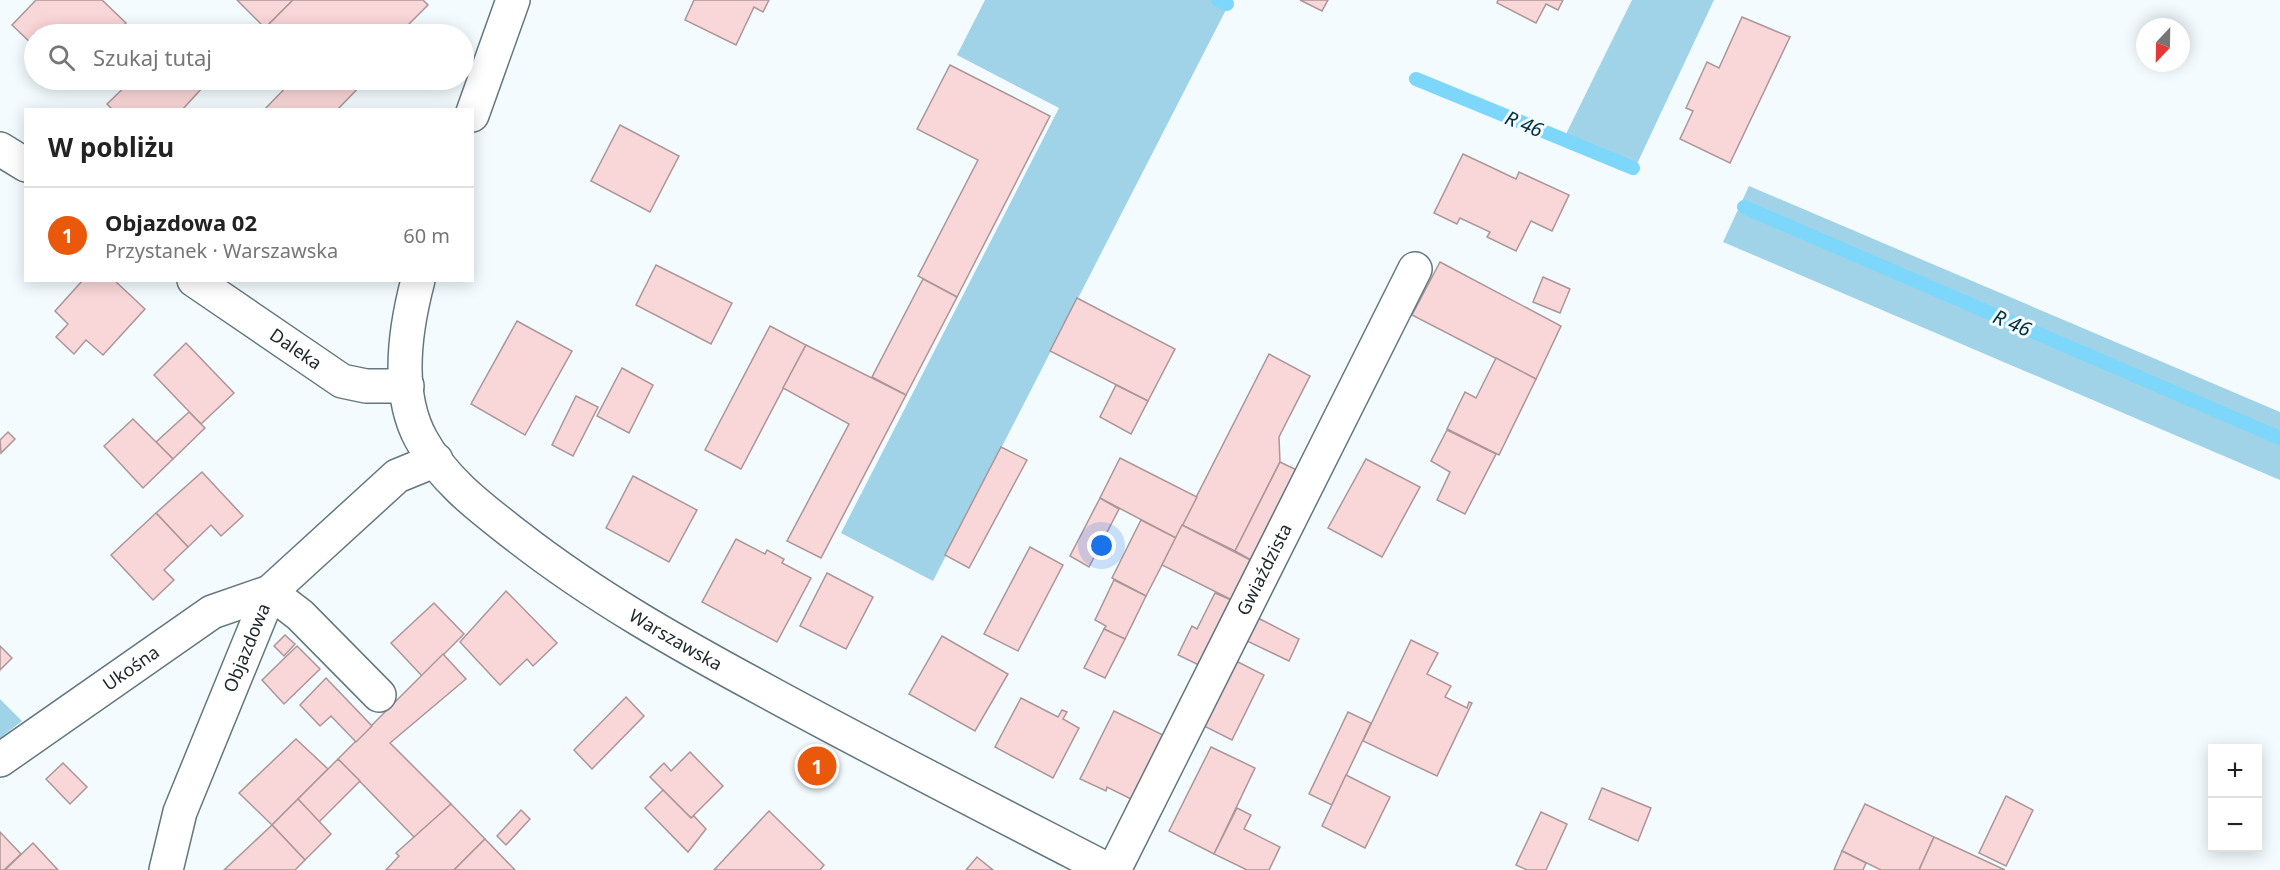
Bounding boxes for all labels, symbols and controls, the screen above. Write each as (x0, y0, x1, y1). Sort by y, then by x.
north arrow (2136, 18, 2190, 72)
search box (24, 24, 474, 90)
icon: search (45, 41, 78, 74)
text: Szukaj tutaj (93, 42, 212, 72)
water label: R 46 (1501, 104, 1547, 143)
text: W pobliżu (48, 129, 174, 165)
text: Objazdowa 02 (105, 207, 257, 237)
text: 1 (62, 222, 73, 249)
text: 60 m (403, 222, 450, 249)
text: Przystanek · Warszawska (105, 237, 338, 264)
water label: R 46 (1989, 303, 2035, 343)
street label: Daleka (266, 322, 327, 375)
street label: Gwiaździsta (1230, 519, 1297, 619)
your location (1087, 531, 1116, 560)
street label: Objazdowa (217, 599, 275, 696)
street label: Warszawska (625, 603, 727, 676)
street label: Ukośna (98, 640, 164, 696)
pin: 1 (798, 744, 836, 789)
map controls (2208, 744, 2262, 852)
button: + (2208, 744, 2262, 798)
button: − (2208, 798, 2262, 852)

